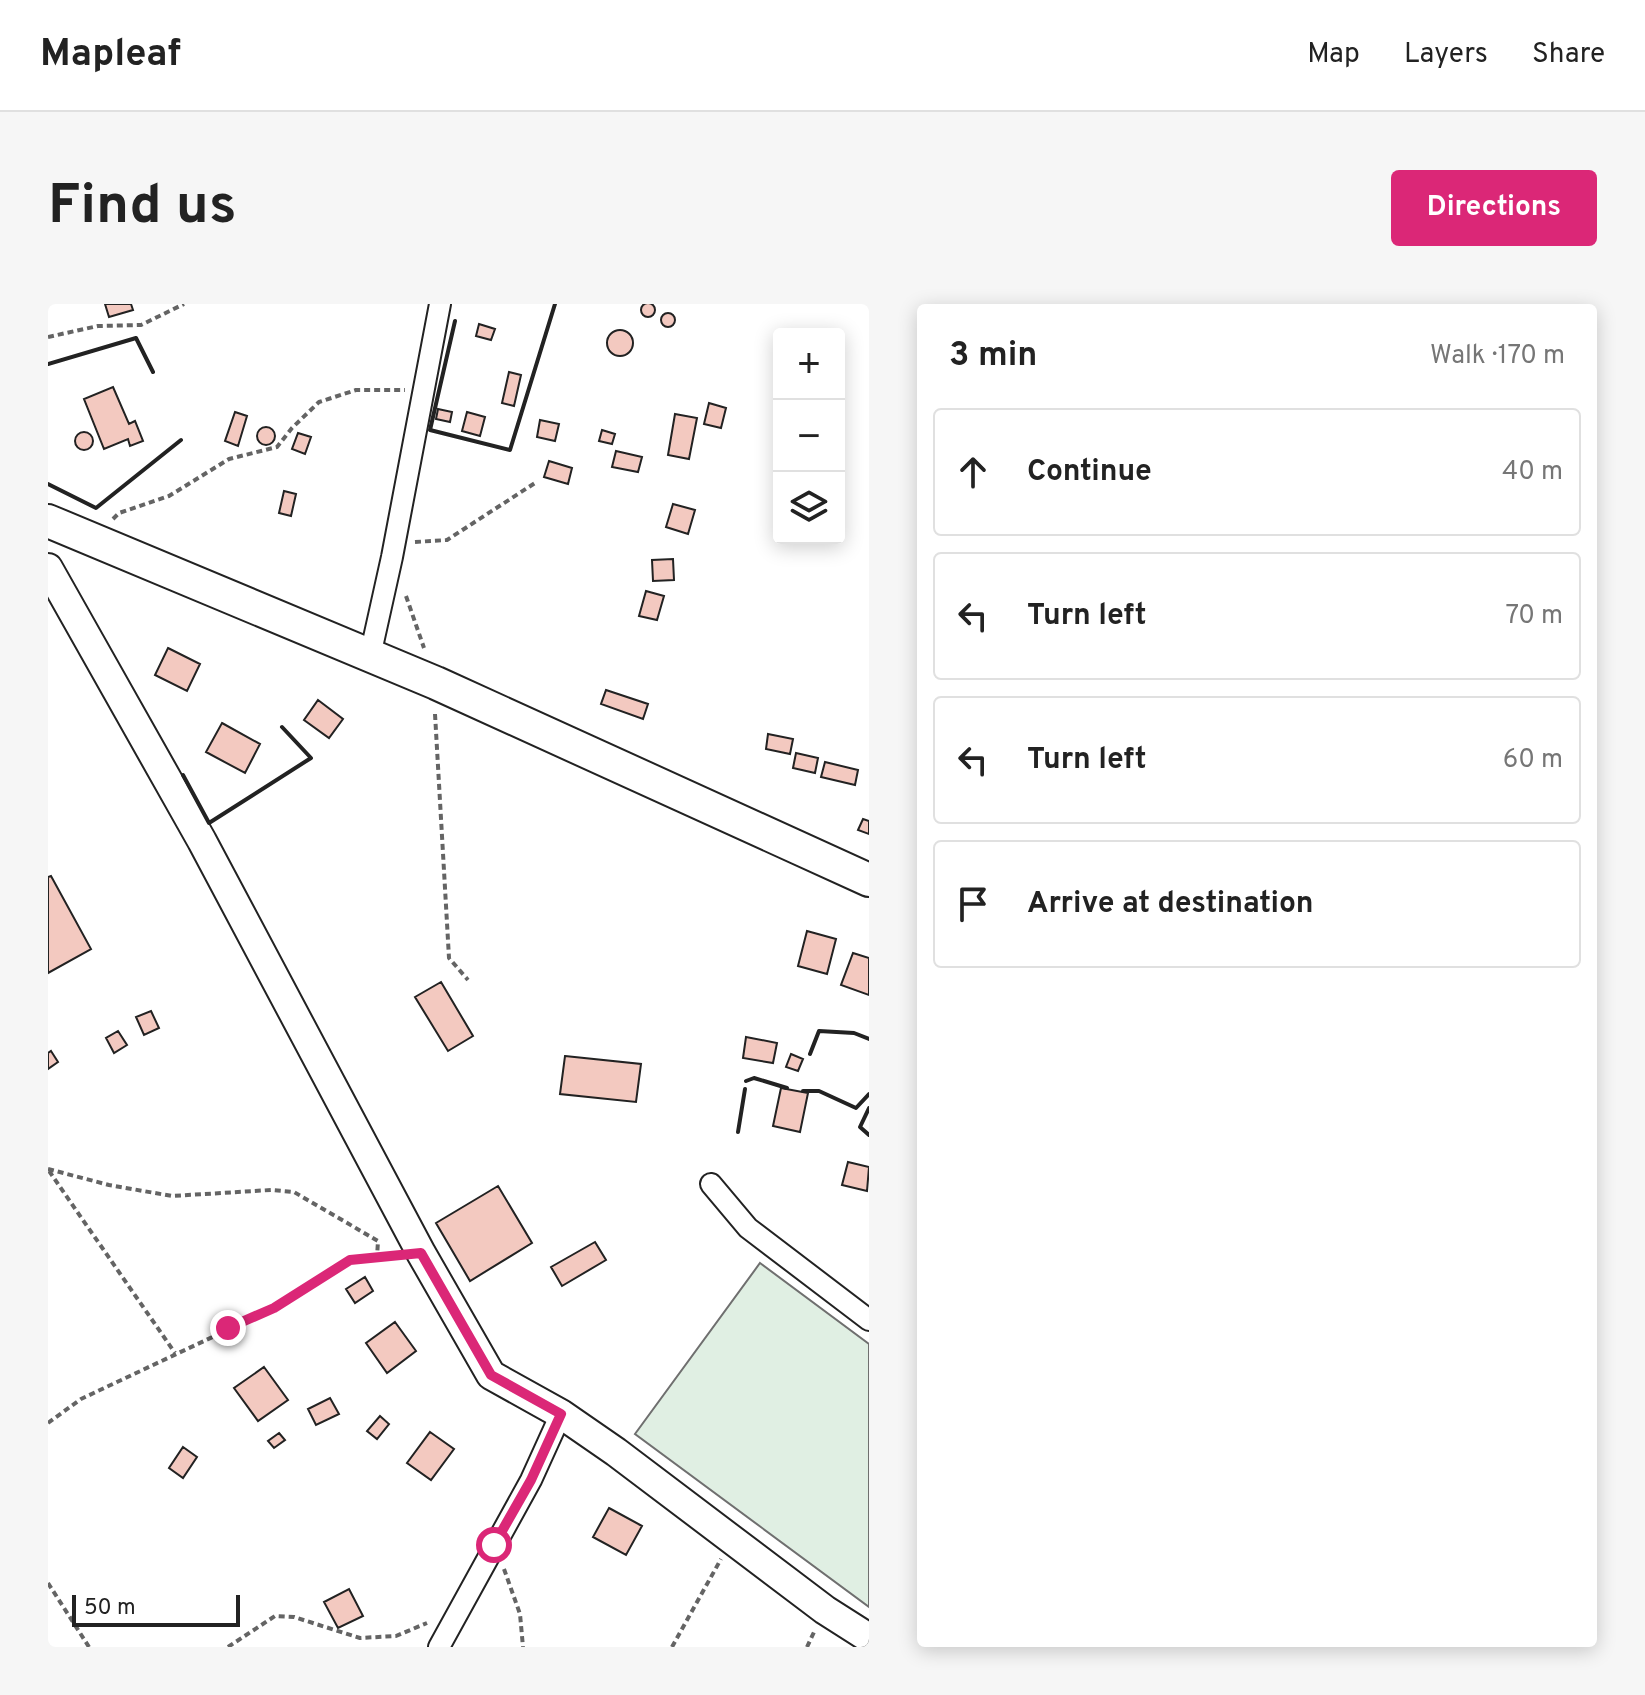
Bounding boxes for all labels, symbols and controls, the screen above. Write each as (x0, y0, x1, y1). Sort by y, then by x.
text: Mapleaf (40, 31, 181, 80)
text: Map (1307, 37, 1360, 73)
text: Layers (1404, 37, 1488, 73)
text: Share (1532, 37, 1605, 73)
button: Directions (1391, 170, 1597, 246)
text: Find us (48, 173, 237, 243)
map controls (773, 328, 845, 544)
button: + (773, 328, 845, 400)
text: 3 min (949, 335, 1037, 378)
text: Walk · 170 m (1430, 340, 1565, 373)
button: − (773, 400, 845, 472)
icon: ahead (951, 450, 995, 494)
text: Continue (1027, 454, 1152, 491)
text: 40 m (1502, 456, 1563, 489)
button: layers (773, 472, 845, 544)
icon: left (951, 594, 995, 638)
text: Turn left (1027, 598, 1147, 635)
text: 70 m (1505, 600, 1563, 633)
icon: left (951, 738, 995, 782)
text: Turn left (1027, 742, 1147, 779)
text: 60 m (1503, 744, 1563, 777)
icon: arrive (951, 882, 995, 926)
text: Arrive at destination (1027, 886, 1313, 923)
route end (210, 1310, 246, 1346)
route start (476, 1527, 512, 1563)
scale bar (72, 1591, 240, 1627)
text: 50 m (84, 1595, 136, 1622)

